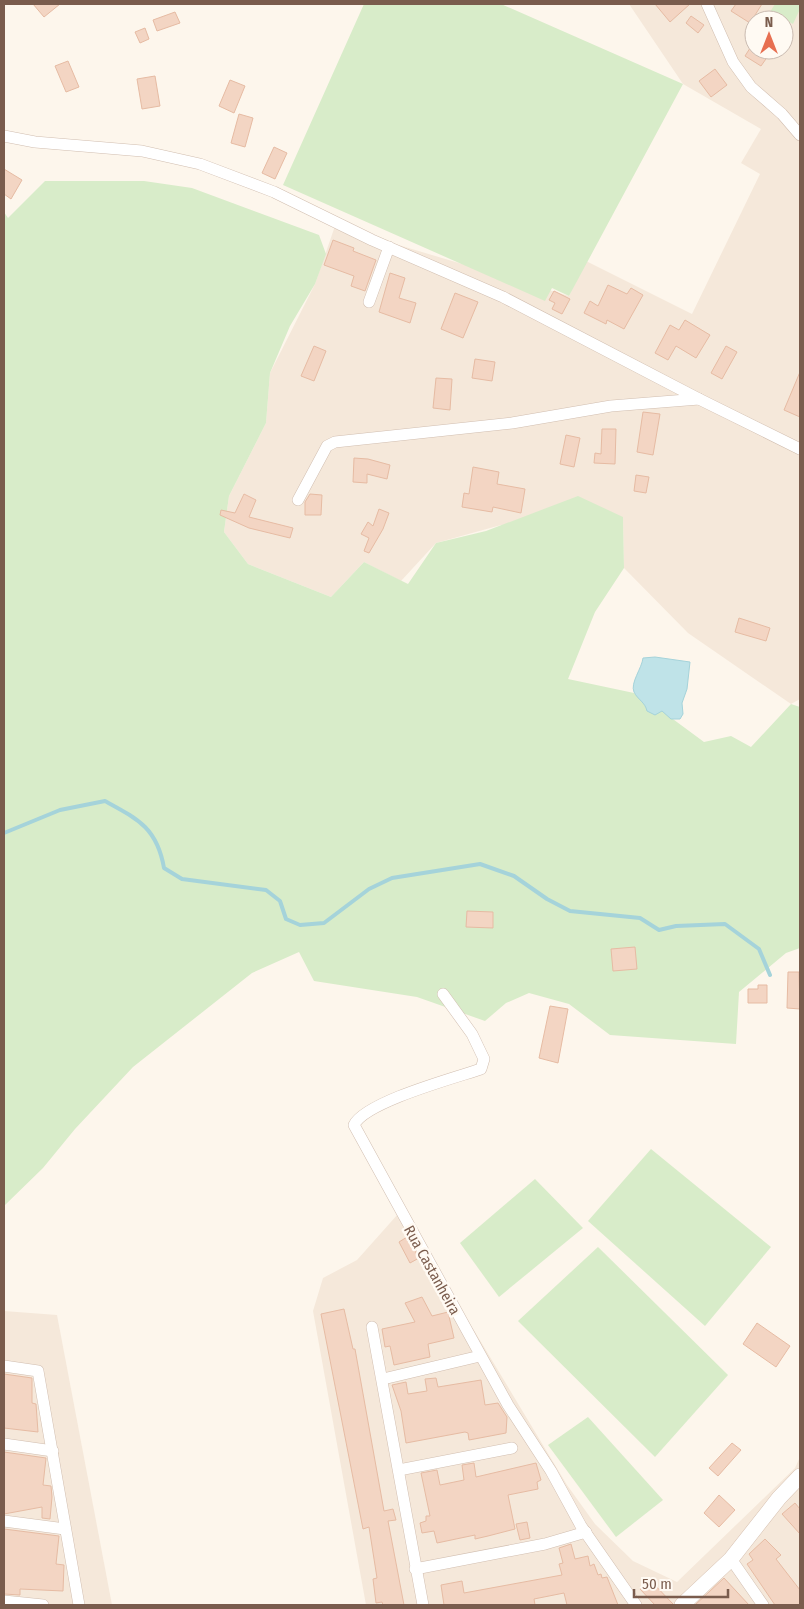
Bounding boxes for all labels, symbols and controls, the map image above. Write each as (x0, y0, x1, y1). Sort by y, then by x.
north arrow (744, 10, 794, 60)
text: N (765, 14, 773, 31)
street label: Rua Castanheira (400, 1222, 464, 1318)
scale bar (634, 1566, 728, 1598)
text: 50 m (642, 1575, 672, 1593)

